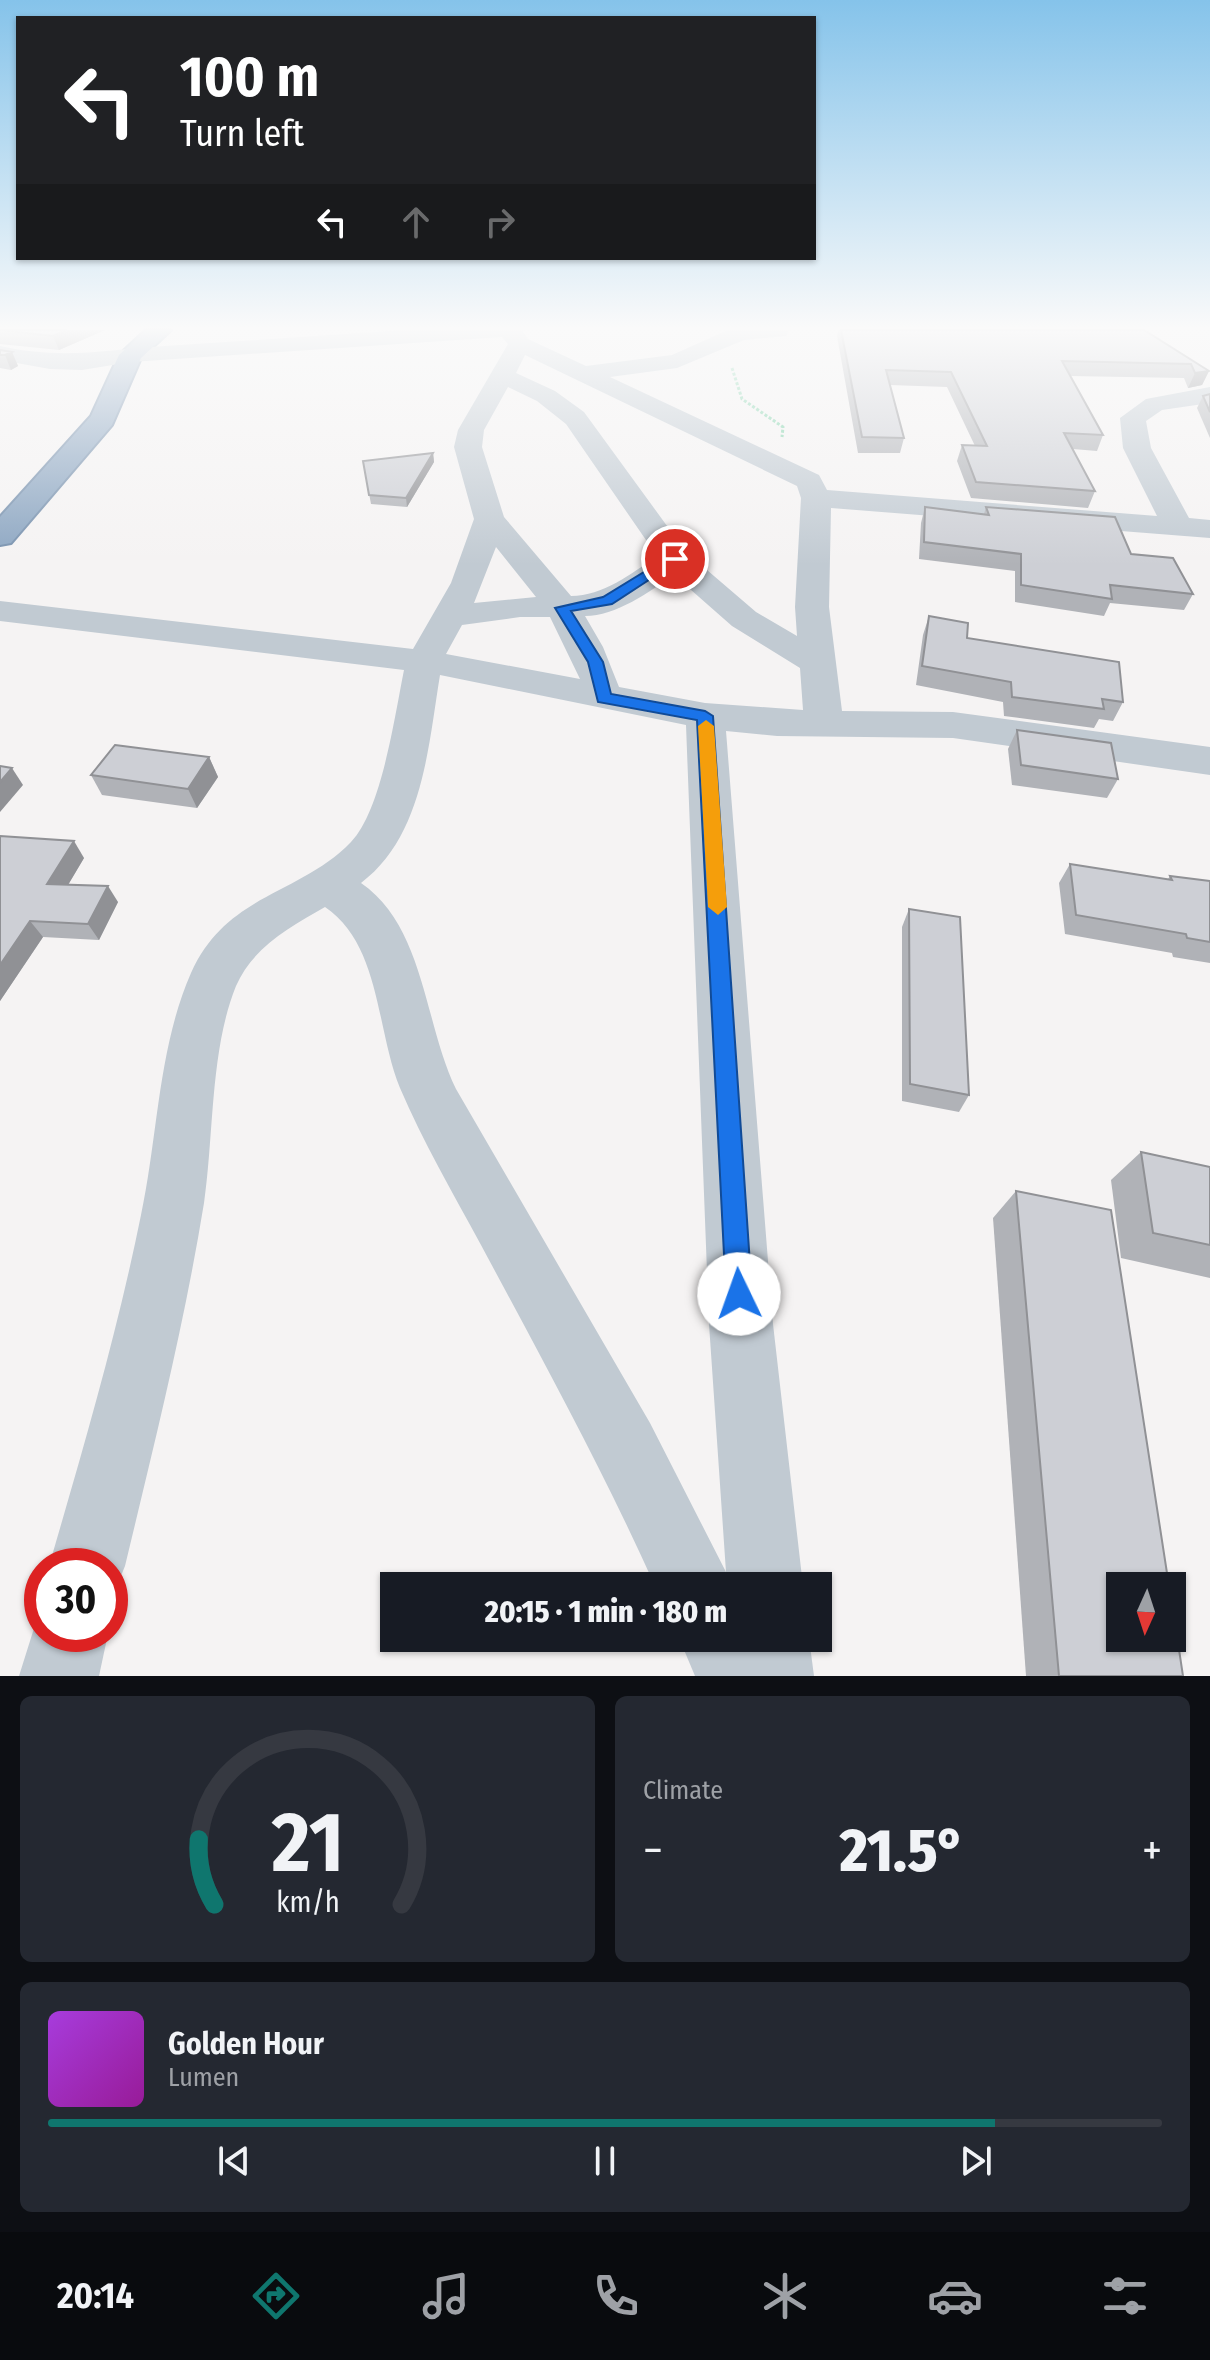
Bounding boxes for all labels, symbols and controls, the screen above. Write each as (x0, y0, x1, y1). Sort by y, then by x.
text: 100 m (180, 44, 319, 111)
icon: left (48, 48, 152, 152)
text: Turn left (180, 112, 304, 156)
icon: left (310, 200, 354, 244)
icon: ahead (394, 200, 438, 244)
icon: right (478, 200, 522, 244)
pin (641, 525, 709, 593)
icon: arrive (653, 537, 697, 581)
position arrow (697, 1252, 781, 1336)
speed limit sign: 30 (24, 1548, 128, 1652)
north arrow (1106, 1572, 1186, 1652)
map controls (1106, 1572, 1186, 1652)
text: 20:15 · 1 min · 180 m (485, 1594, 727, 1630)
text: Climate (643, 1775, 723, 1806)
text: 21 (270, 1793, 344, 1893)
text: 21.5° (840, 1815, 965, 1887)
text: − (643, 1824, 663, 1877)
text: + (1142, 1824, 1162, 1877)
text: km/h (276, 1885, 339, 1920)
text: Golden Hour (168, 2026, 324, 2062)
text: Lumen (168, 2062, 239, 2093)
icon: previous (212, 2139, 256, 2183)
icon: pause (583, 2139, 627, 2183)
icon: next (954, 2139, 998, 2183)
icon: directions (248, 2268, 304, 2324)
icon: music (418, 2268, 474, 2324)
icon: phone (588, 2268, 644, 2324)
icon: climate (757, 2268, 813, 2324)
icon: car (927, 2268, 983, 2324)
icon: filters (1097, 2268, 1153, 2324)
text: 20:14 (57, 2274, 134, 2318)

